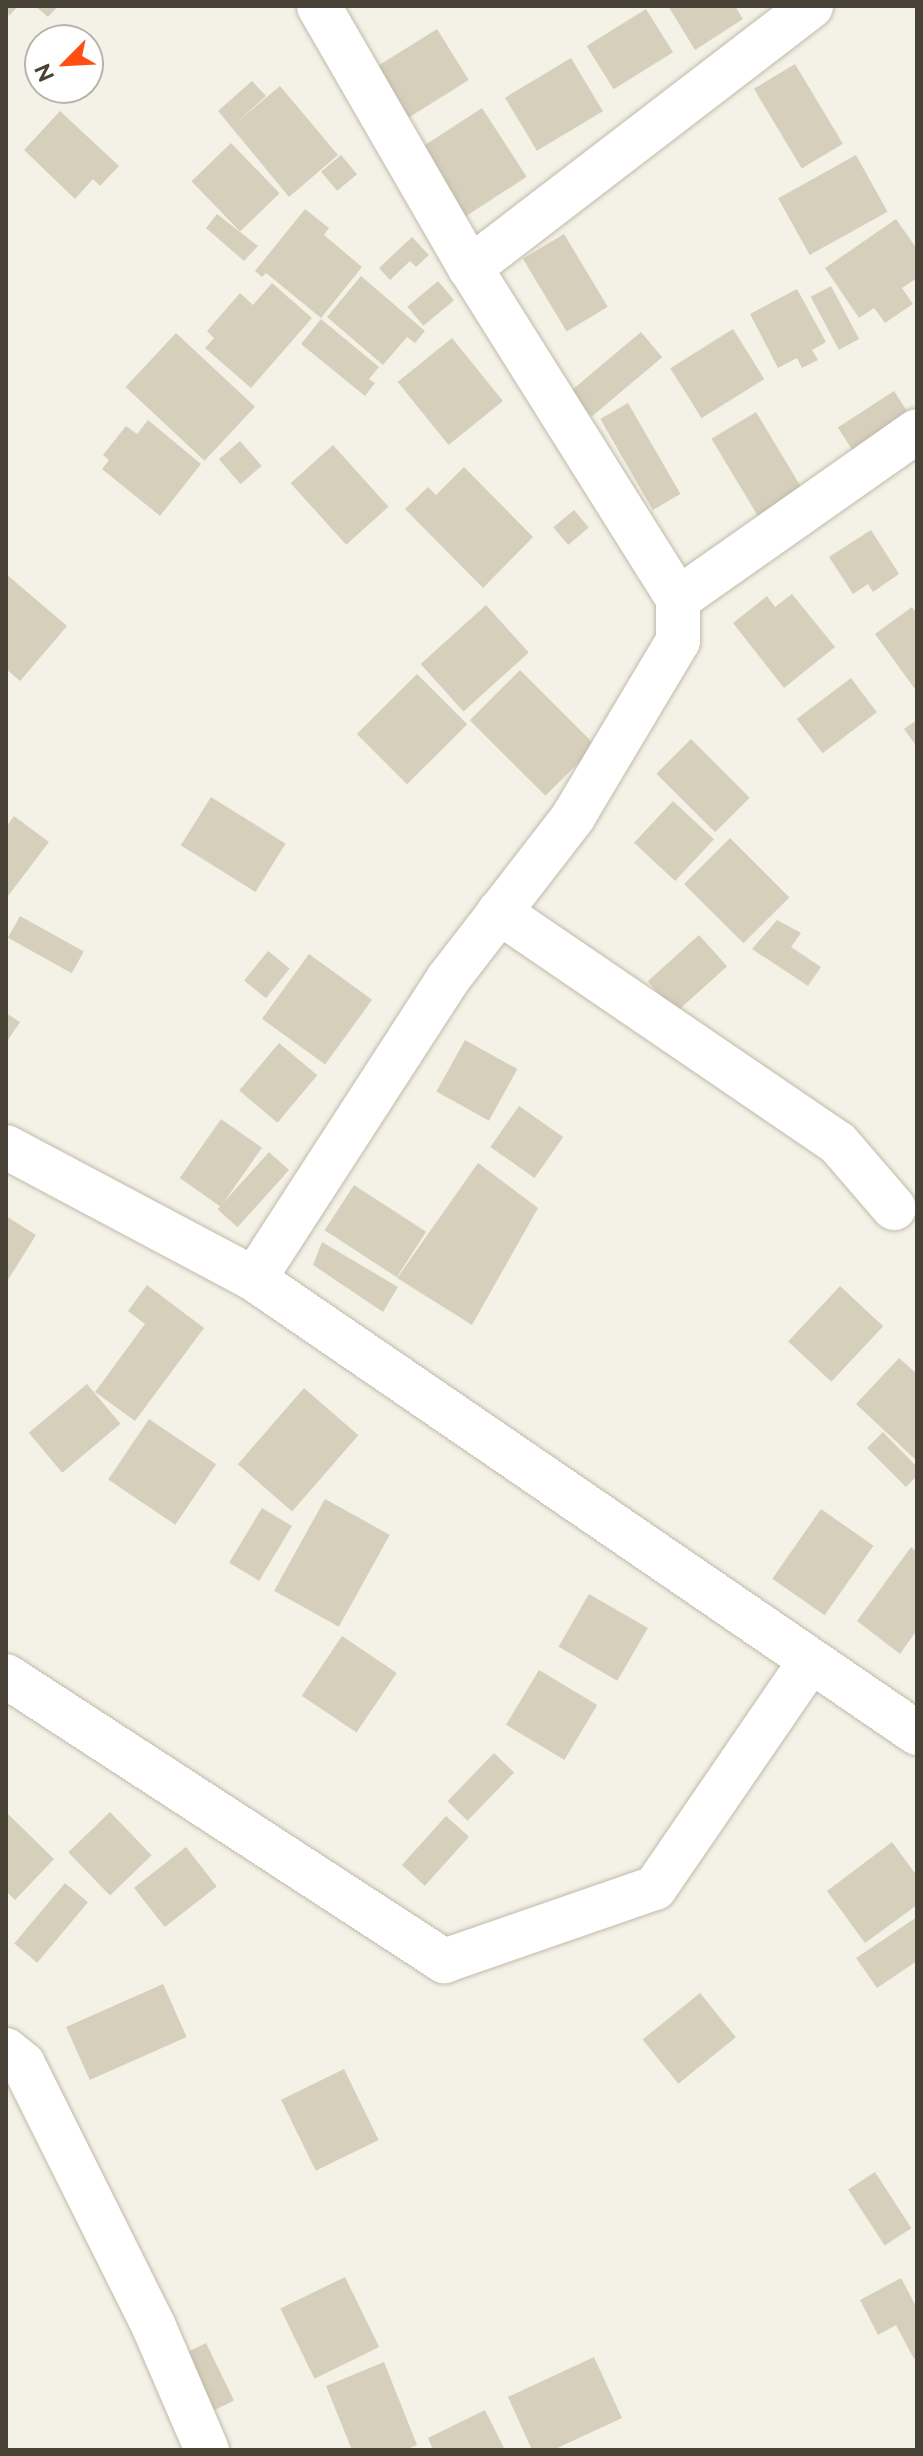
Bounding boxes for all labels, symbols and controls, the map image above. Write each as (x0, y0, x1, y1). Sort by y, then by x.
north arrow (24, 24, 104, 104)
text: N (29, 60, 59, 86)

